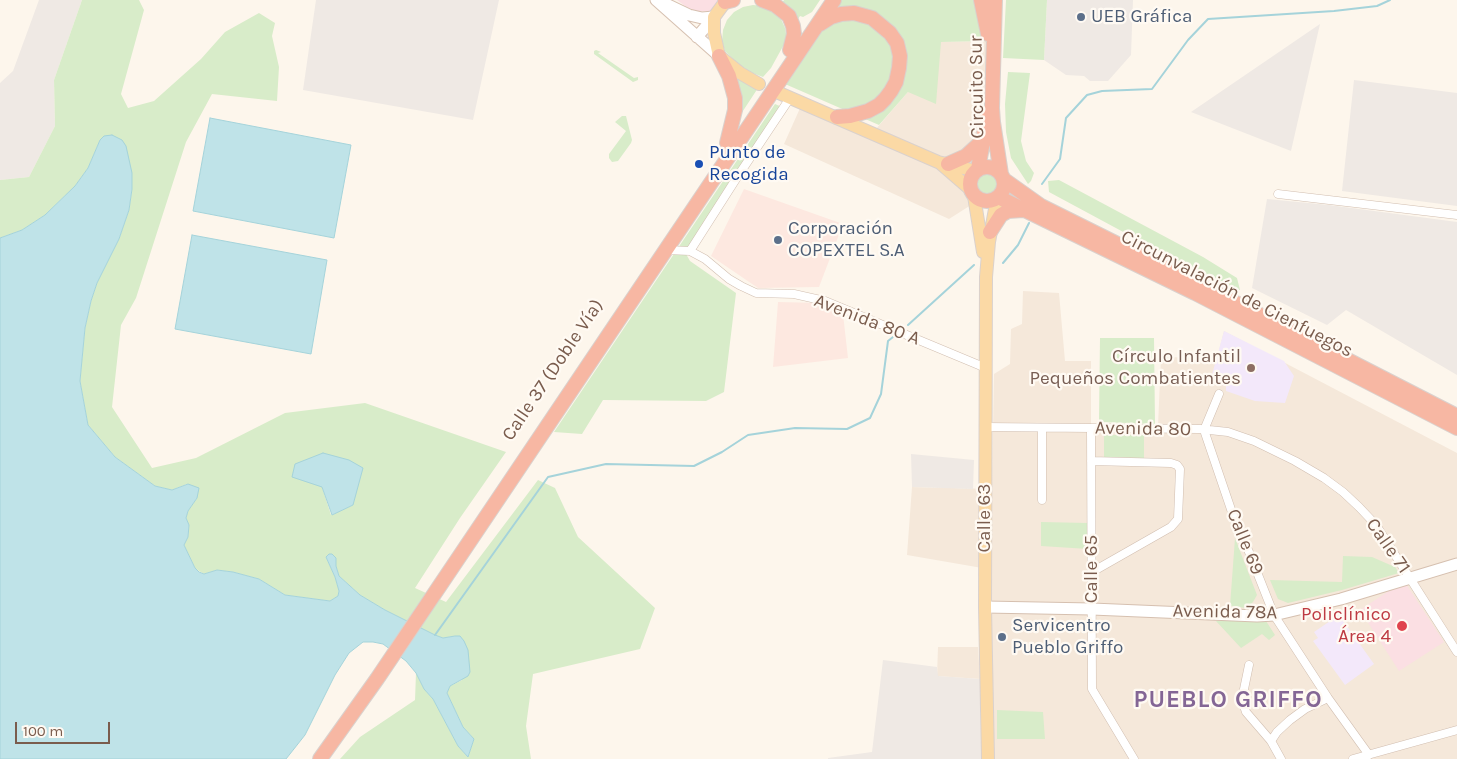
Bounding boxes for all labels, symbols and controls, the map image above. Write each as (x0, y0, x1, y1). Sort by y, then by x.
place label: UEB Gráfica (1091, 6, 1192, 28)
marker: UEB Gráfica (1075, 11, 1087, 23)
street label: Circuito Sur (965, 35, 989, 139)
place label: Punto de Recogida (709, 142, 789, 186)
marker: Punto de Recogida (693, 158, 705, 170)
place label: Corporación COPEXTEL S.A (788, 218, 905, 262)
street label: Circunvalación de Cienfuegos (1117, 225, 1357, 363)
marker: Corporación COPEXTEL S.A (772, 234, 784, 246)
street label: Avenida 80 A (811, 289, 923, 351)
street label: Calle 37 (Doble Vía) (497, 295, 609, 445)
place label: Círculo Infantil Pequeños Combatientes (1030, 346, 1241, 390)
marker: Círculo Infantil Pequeños Combatientes (1245, 362, 1257, 374)
street label: Avenida 80 (1095, 417, 1191, 441)
street label: Calle 63 (974, 483, 996, 553)
street label: Calle 69 (1222, 506, 1268, 578)
street label: Calle 71 (1361, 514, 1415, 578)
street label: Calle 65 (1081, 535, 1103, 603)
street label: Avenida 78A (1172, 600, 1278, 624)
place label: Policlínico Área 4 (1301, 604, 1391, 648)
place label: Servicentro Pueblo Griffo (1012, 615, 1123, 659)
marker: Policlínico Área 4 (1395, 619, 1409, 633)
marker: Servicentro Pueblo Griffo (996, 631, 1008, 643)
district label: PUEBLO GRIFFO (1132, 686, 1324, 714)
scale bar (18, 712, 112, 744)
text: 100 m (23, 722, 63, 740)

